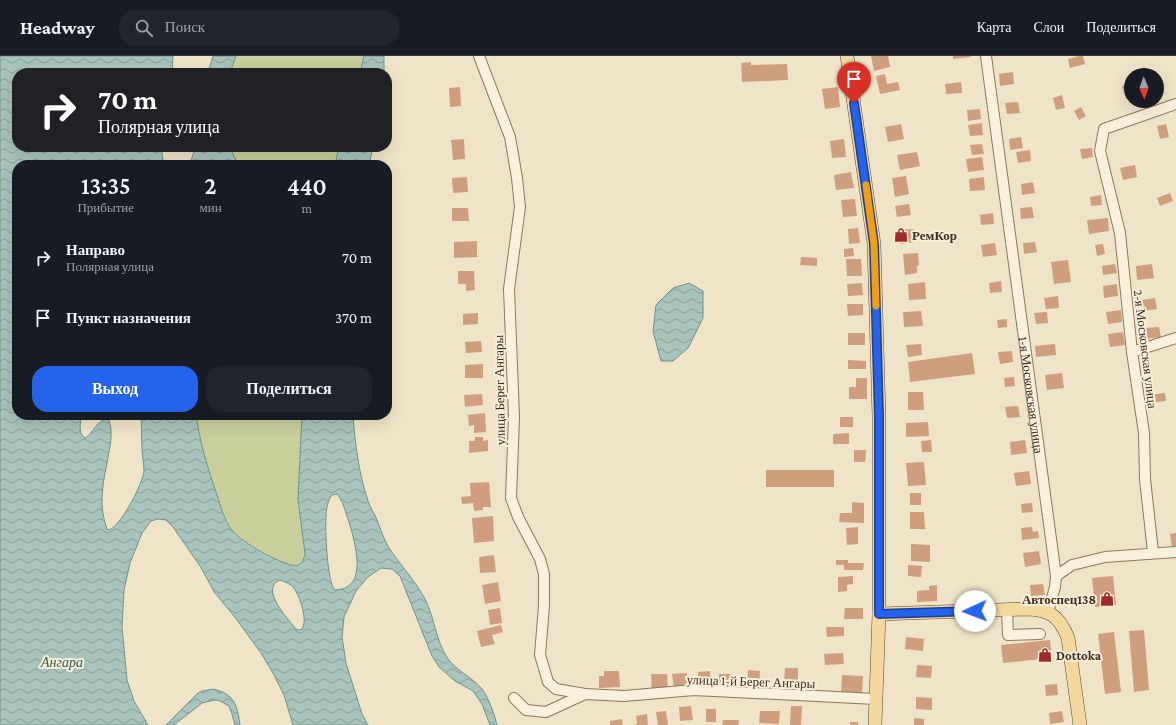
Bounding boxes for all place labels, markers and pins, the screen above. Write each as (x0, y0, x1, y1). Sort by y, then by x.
pin (837, 62, 871, 103)
shop icon: РемКор (893, 227, 909, 243)
place label: РемКор (912, 228, 957, 243)
shop icon: Автоспец138 (1099, 591, 1115, 607)
place label: Автоспец138 (1022, 592, 1096, 607)
shop icon: Dottoka (1037, 647, 1053, 663)
place label: Dottoka (1056, 648, 1102, 663)

